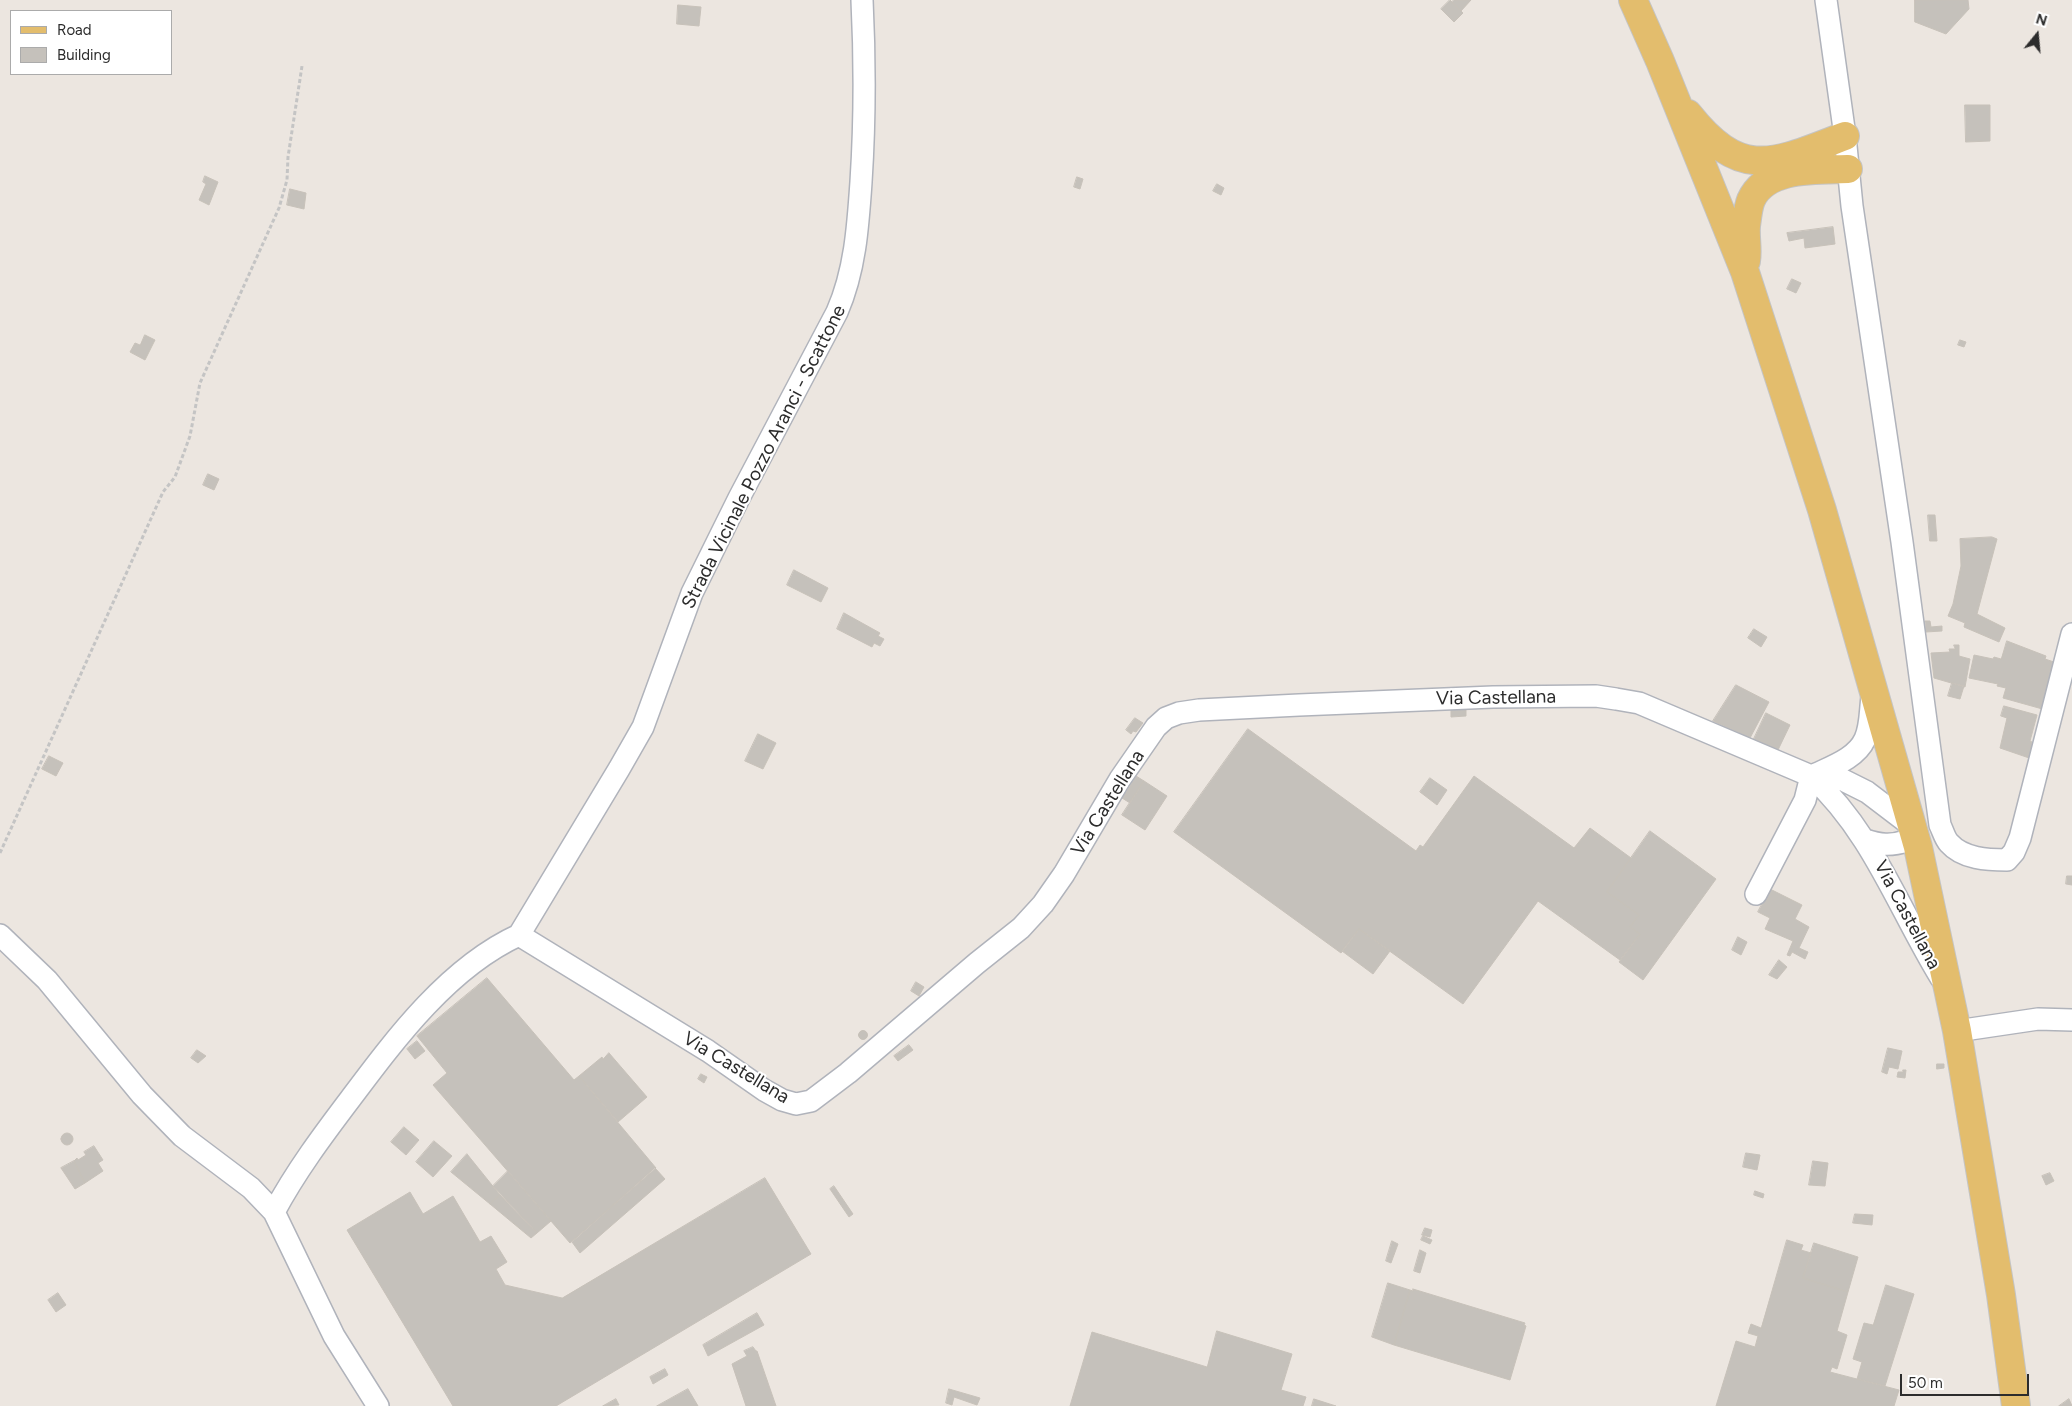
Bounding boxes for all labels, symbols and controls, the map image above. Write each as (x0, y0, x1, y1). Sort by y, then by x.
legend (10, 10, 172, 75)
north arrow (2012, 10, 2062, 60)
text: N (2034, 10, 2049, 30)
text: Road (57, 21, 92, 39)
text: Building (57, 46, 111, 64)
street label: Strada Vicinale Pozzo Aranci - Scattone (677, 301, 851, 613)
street label: Via Castellana (1436, 686, 1556, 710)
street label: Via Castellana (1067, 746, 1149, 860)
street label: Via Castellana (1869, 857, 1945, 973)
street label: Via Castellana (679, 1027, 793, 1109)
scale bar (1902, 1364, 2031, 1396)
text: 50 m (1908, 1374, 1943, 1392)

